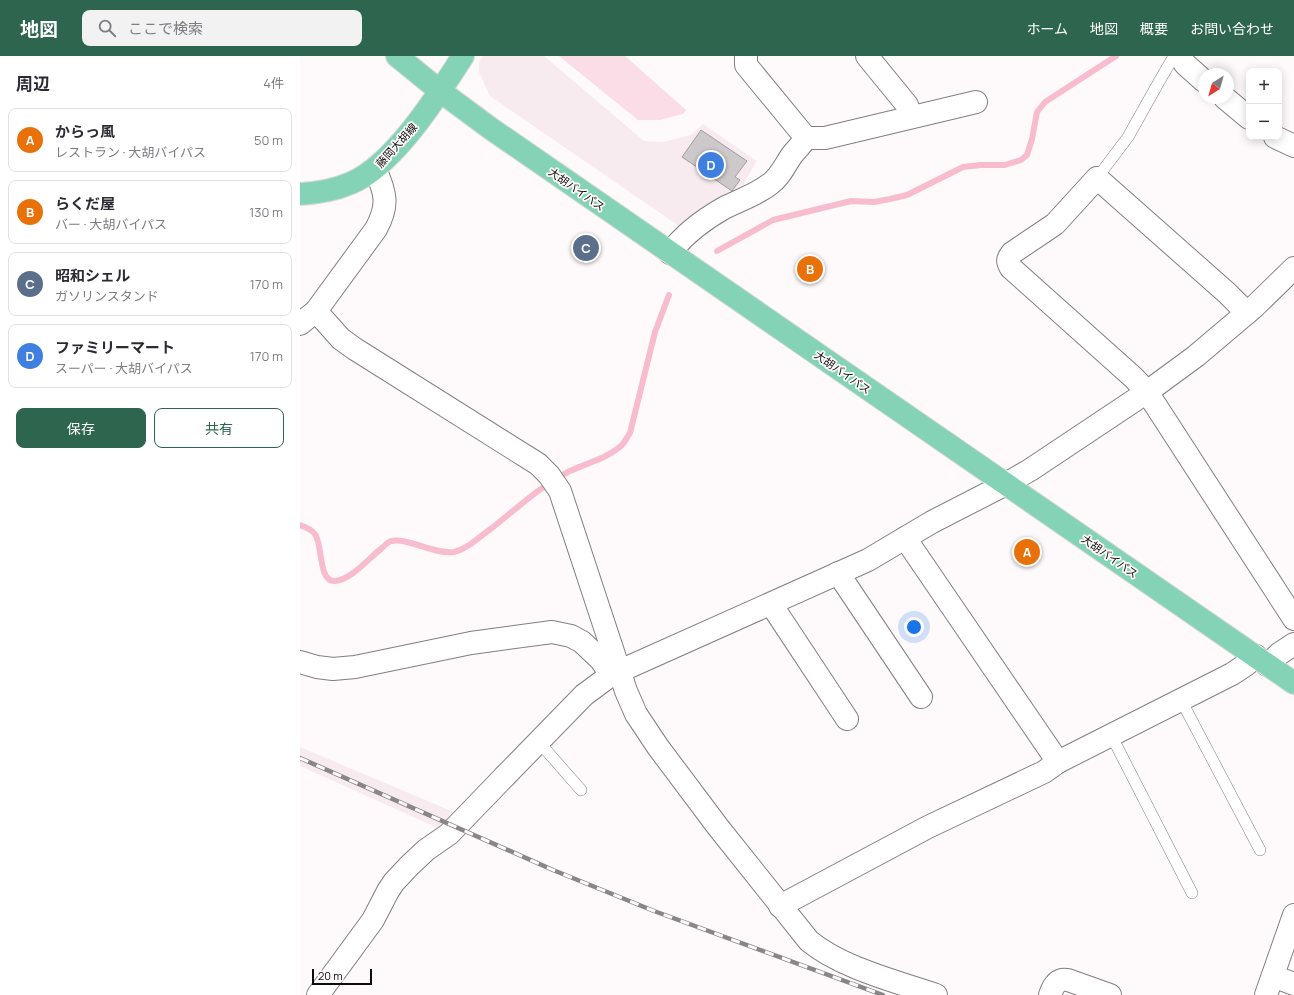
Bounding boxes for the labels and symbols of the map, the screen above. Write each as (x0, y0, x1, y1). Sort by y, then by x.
north arrow (1198, 68, 1234, 104)
street label: 藤岡大胡線 (372, 120, 420, 170)
pin: D (698, 150, 724, 180)
street label: 大胡バイパス (546, 164, 608, 214)
pin: C (573, 233, 599, 263)
pin: B (797, 254, 823, 284)
street label: 大胡バイパス (812, 347, 874, 397)
street label: 大胡バイパス (1079, 531, 1141, 581)
pin: A (1014, 537, 1040, 567)
your location (904, 617, 924, 637)
scale bar (312, 967, 372, 986)

